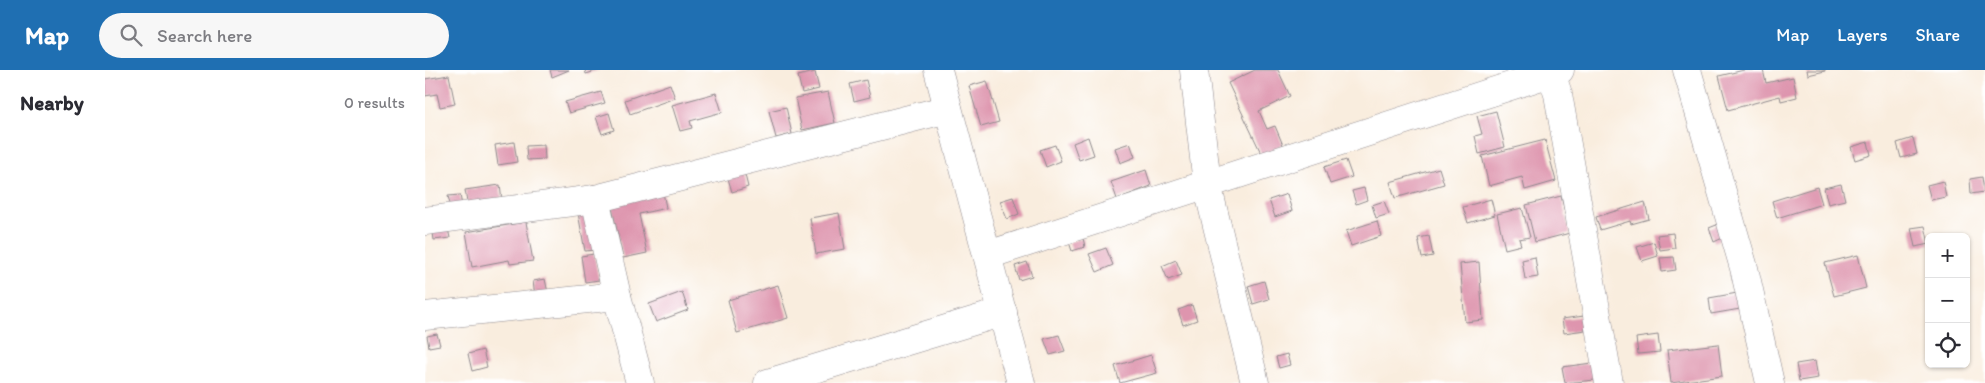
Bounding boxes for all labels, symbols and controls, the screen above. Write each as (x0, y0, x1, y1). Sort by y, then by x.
search box (99, 13, 449, 58)
text: Map (25, 21, 69, 50)
icon: search (117, 21, 145, 49)
text: Search here (157, 24, 252, 47)
text: Map (1776, 24, 1809, 46)
text: Layers (1837, 24, 1887, 46)
text: Share (1915, 24, 1960, 46)
text: Nearby (20, 90, 84, 115)
text: 0 results (344, 93, 405, 112)
map controls (1925, 233, 1970, 368)
button: + (1925, 233, 1970, 278)
button: − (1925, 278, 1970, 323)
button: locate (1925, 323, 1970, 368)

